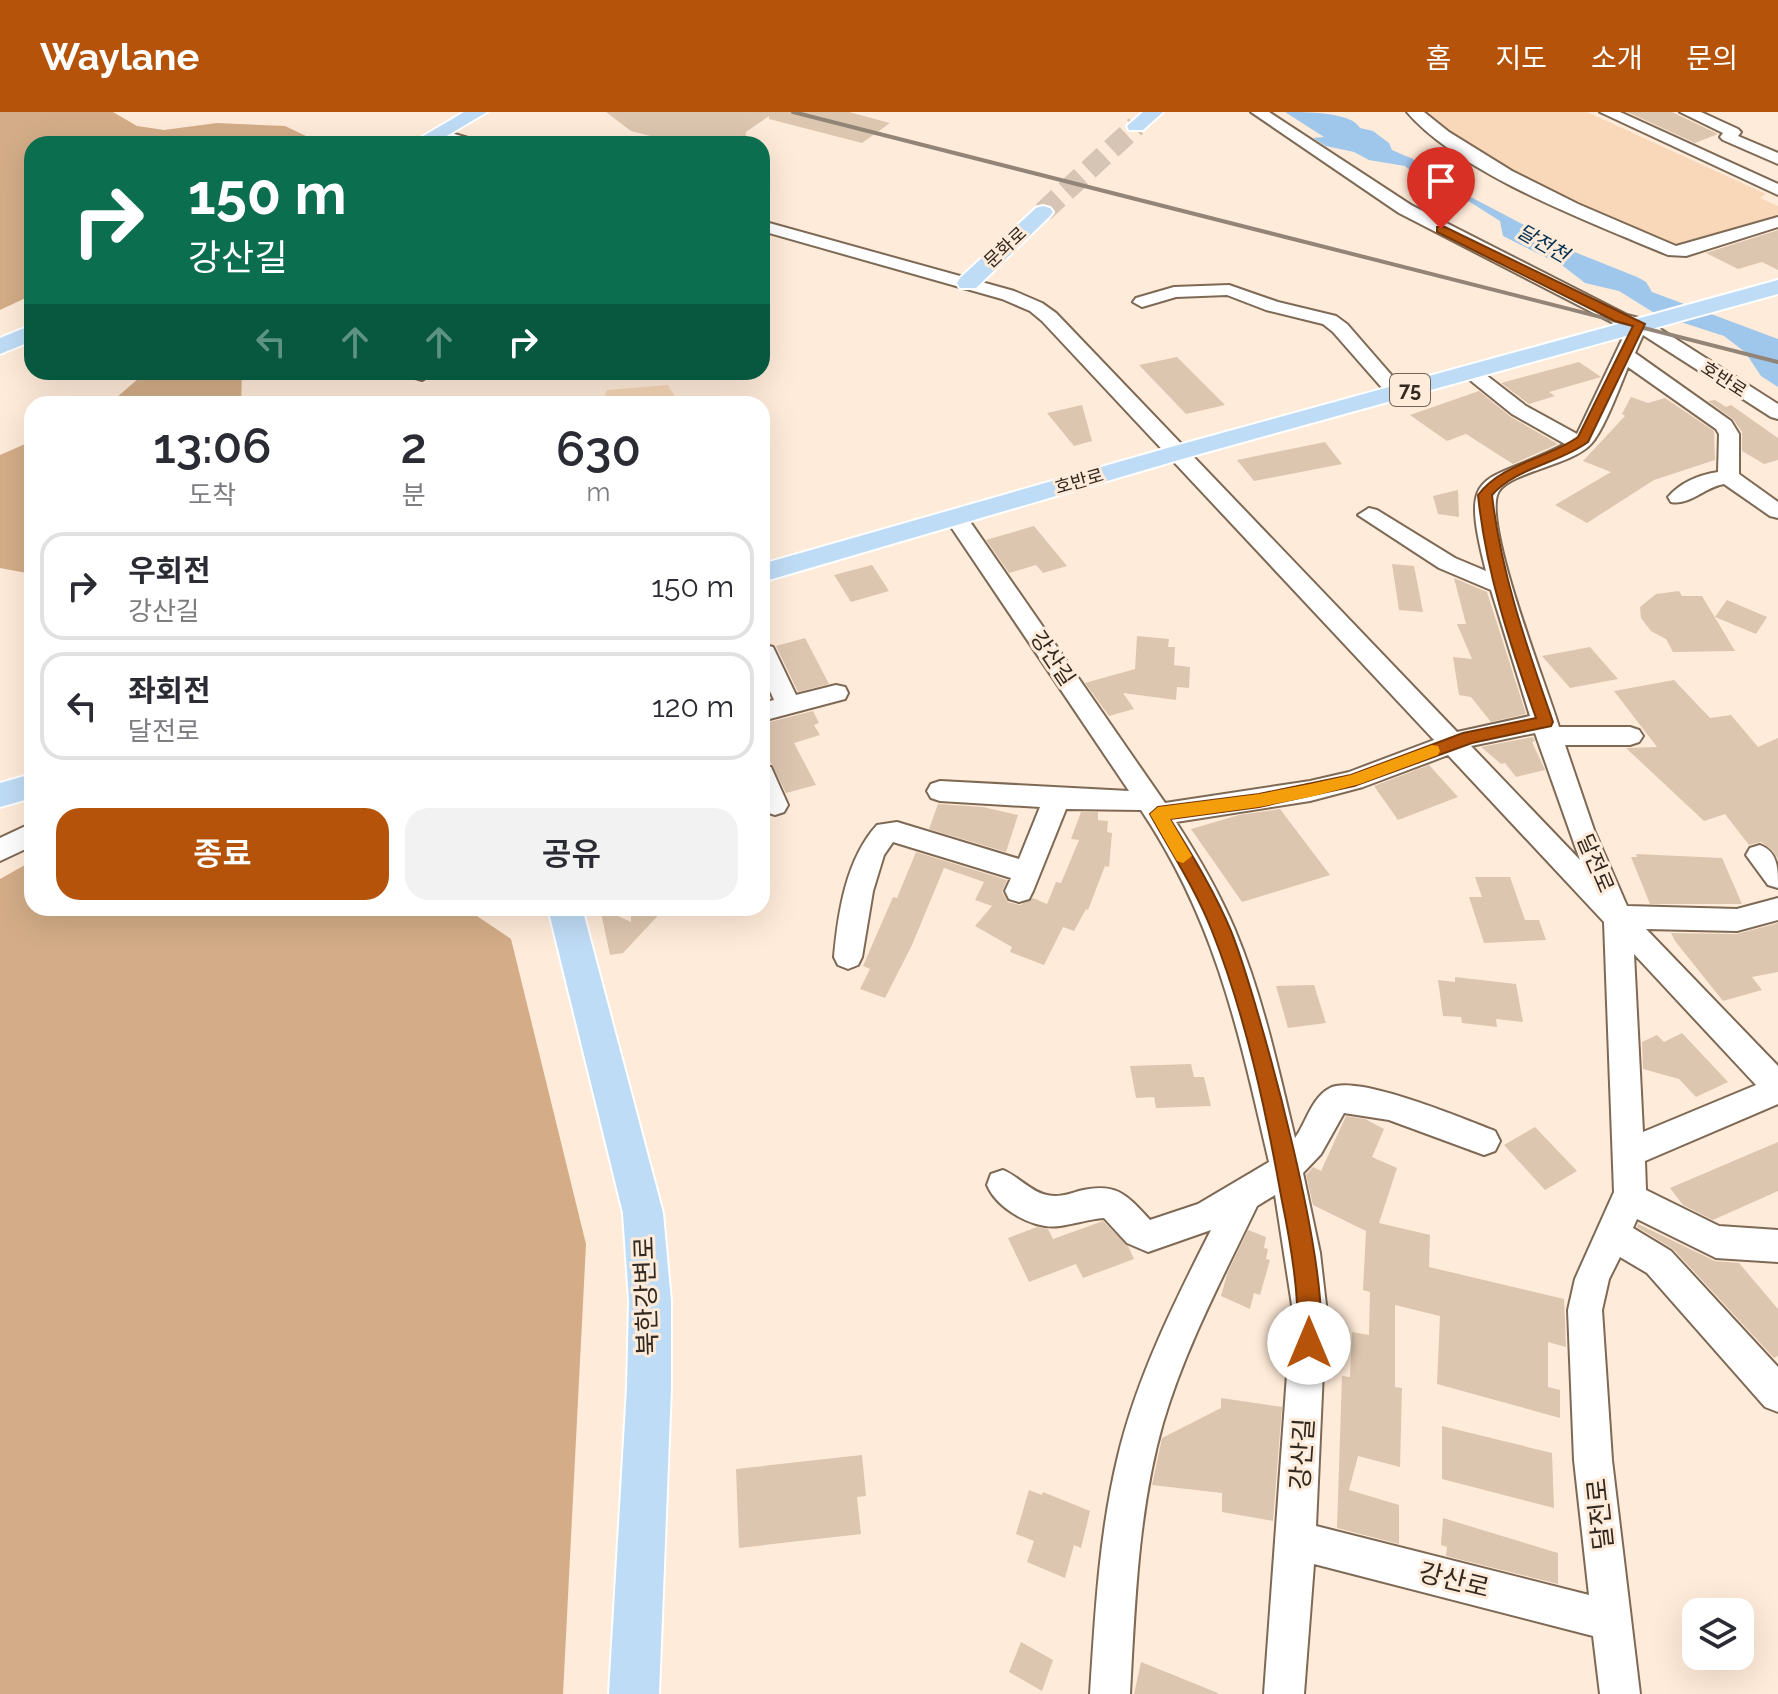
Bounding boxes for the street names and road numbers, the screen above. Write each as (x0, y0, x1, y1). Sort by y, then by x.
street label: 문화로 (980, 222, 1030, 272)
street label: 호반로 (1697, 357, 1751, 401)
road number: 75 (1390, 374, 1430, 406)
street label: 호반로 (1052, 464, 1106, 498)
street label: 강산길 (1025, 626, 1081, 690)
street label: 달전로 (1572, 830, 1620, 896)
street label: 북한강변로 (629, 1236, 663, 1356)
street label: 강산길 (1285, 1417, 1319, 1491)
street label: 달전로 (1581, 1477, 1619, 1551)
street label: 강산로 (1416, 1557, 1492, 1603)

